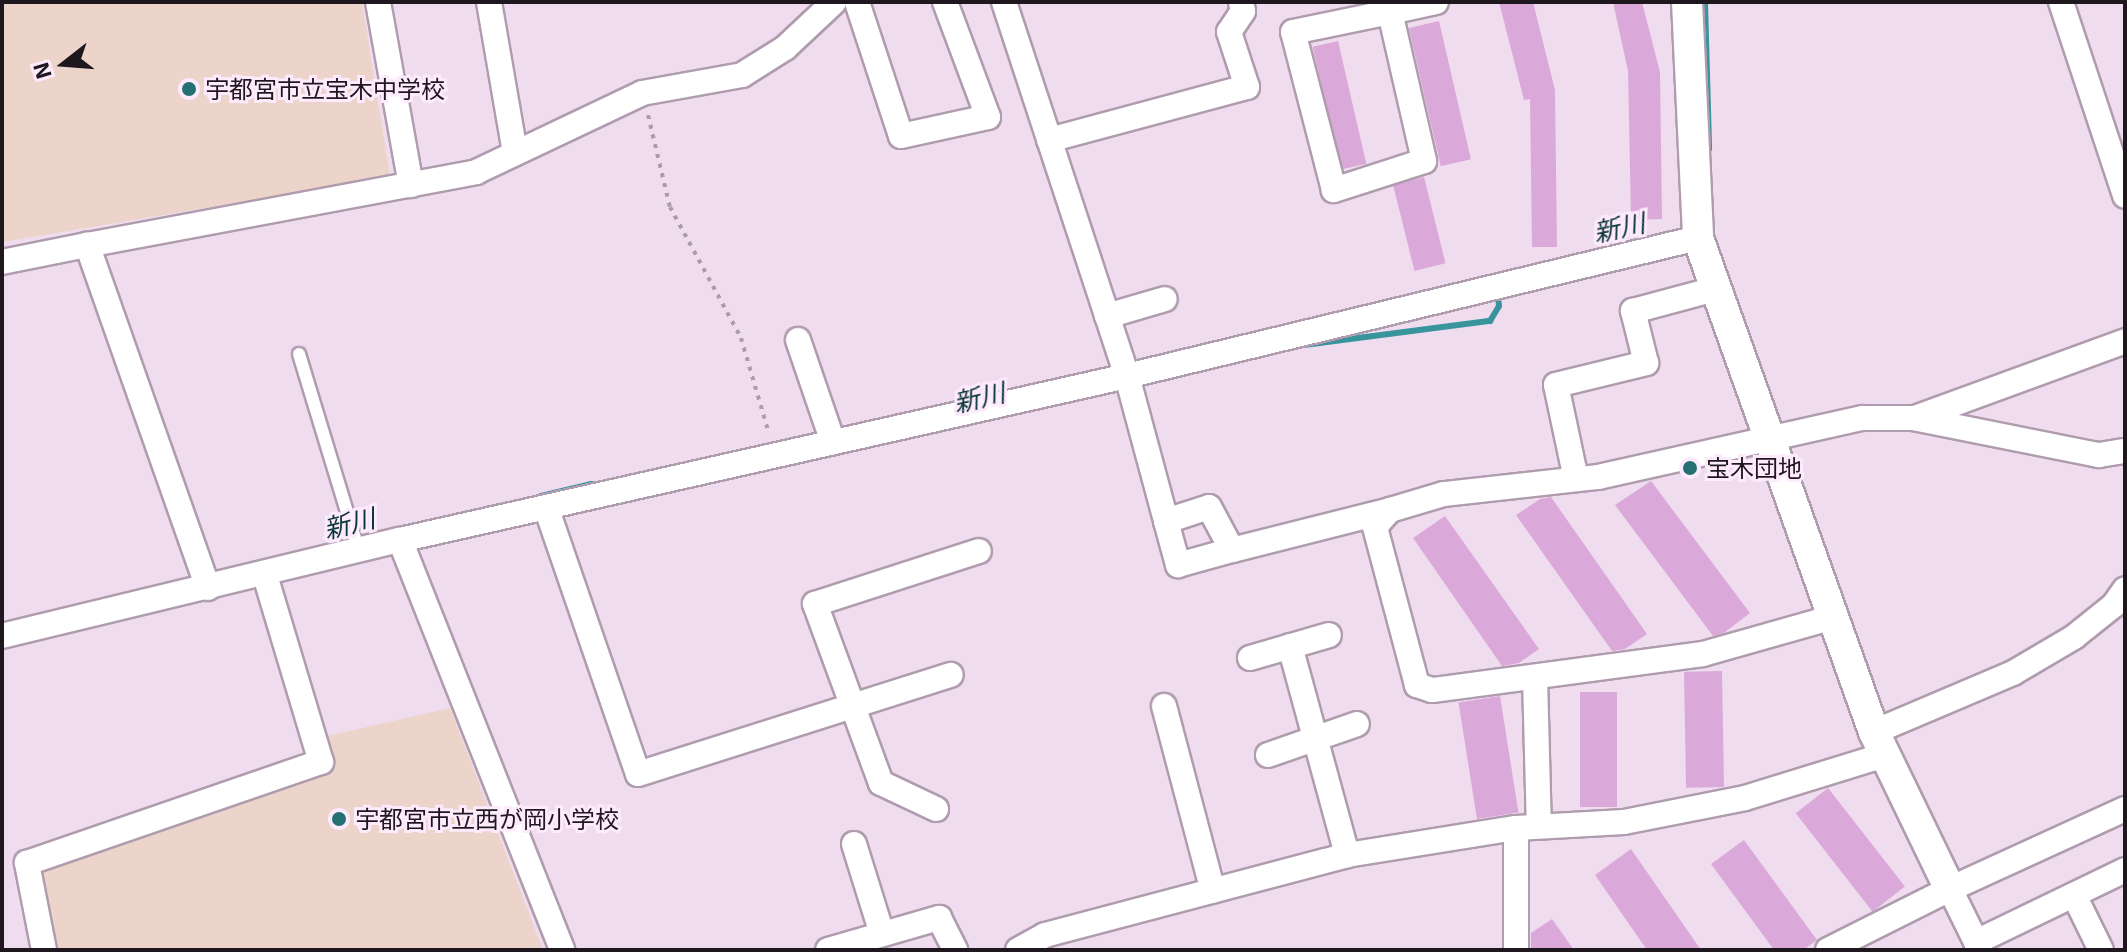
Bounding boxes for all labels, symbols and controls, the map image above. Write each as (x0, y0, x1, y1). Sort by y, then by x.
north arrow (24, 24, 104, 104)
text: N (26, 60, 56, 82)
place label: 宇都宮市立宝木中学校 (205, 75, 445, 103)
marker: 宇都宮市立宝木中学校 (180, 80, 198, 98)
water label: 新川 (1590, 206, 1648, 248)
water label: 新川 (950, 376, 1008, 418)
place label: 宝木団地 (1706, 454, 1802, 482)
marker: 宝木団地 (1681, 459, 1699, 477)
water label: 新川 (320, 502, 378, 544)
place label: 宇都宮市立西が岡小学校 (355, 805, 619, 833)
marker: 宇都宮市立西が岡小学校 (330, 810, 348, 828)

